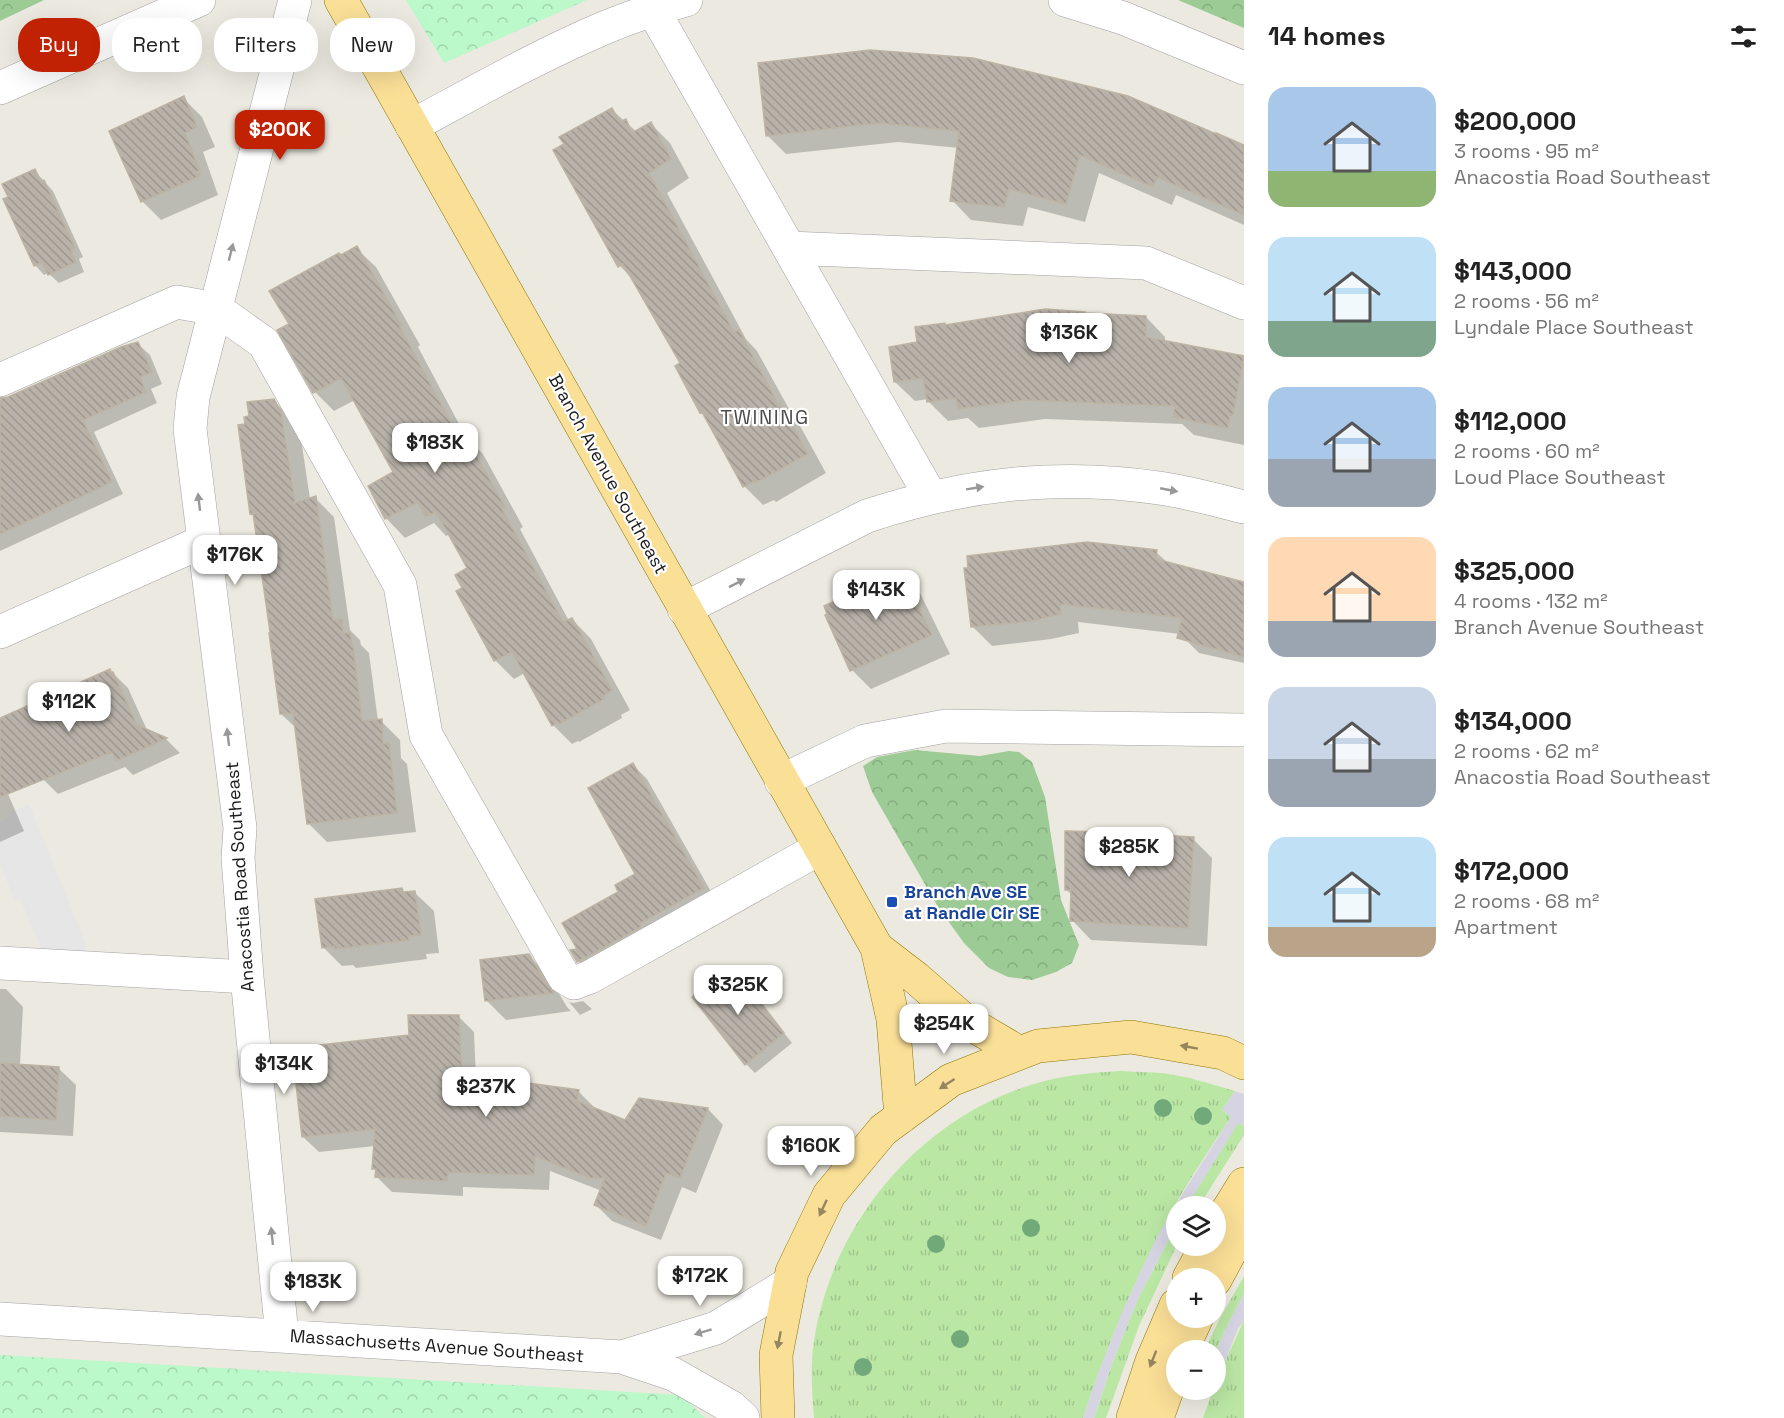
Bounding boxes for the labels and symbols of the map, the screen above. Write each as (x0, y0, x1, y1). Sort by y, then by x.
pin: $200K (238, 110, 322, 161)
one-way arrow (226, 243, 236, 261)
pin: $136K (1027, 313, 1111, 364)
street label: Branch Avenue Southeast (544, 370, 673, 578)
district label: TWINING (720, 404, 810, 430)
pin: $183K (393, 423, 477, 474)
one-way arrow (966, 484, 985, 493)
one-way arrow (1160, 486, 1179, 495)
one-way arrow (194, 492, 204, 511)
pin: $176K (193, 535, 277, 586)
pin: $143K (834, 570, 918, 621)
one-way arrow (728, 578, 745, 587)
pin: $112K (27, 682, 111, 733)
one-way arrow (224, 727, 233, 746)
street label: Anacostia Road Southeast (220, 761, 259, 993)
pin: $285K (1087, 827, 1171, 878)
place label: Branch Ave SE at Randle Cir SE (904, 880, 1040, 924)
marker: Branch Ave SE at Randle Cir SE (885, 895, 899, 909)
pin: $325K (696, 965, 780, 1016)
pin: $254K (902, 1004, 986, 1055)
one-way arrow (1179, 1042, 1198, 1051)
pin: $134K (242, 1044, 326, 1095)
pin: $237K (444, 1067, 528, 1118)
one-way arrow (939, 1078, 955, 1089)
pin: $160K (769, 1126, 853, 1177)
one-way arrow (818, 1199, 827, 1216)
one-way arrow (267, 1227, 277, 1246)
pin: $172K (658, 1256, 742, 1307)
pin: $183K (271, 1262, 355, 1313)
street label: Massachusetts Avenue Southeast (289, 1324, 585, 1367)
one-way arrow (694, 1328, 712, 1337)
one-way arrow (774, 1331, 783, 1350)
one-way arrow (1148, 1350, 1157, 1368)

